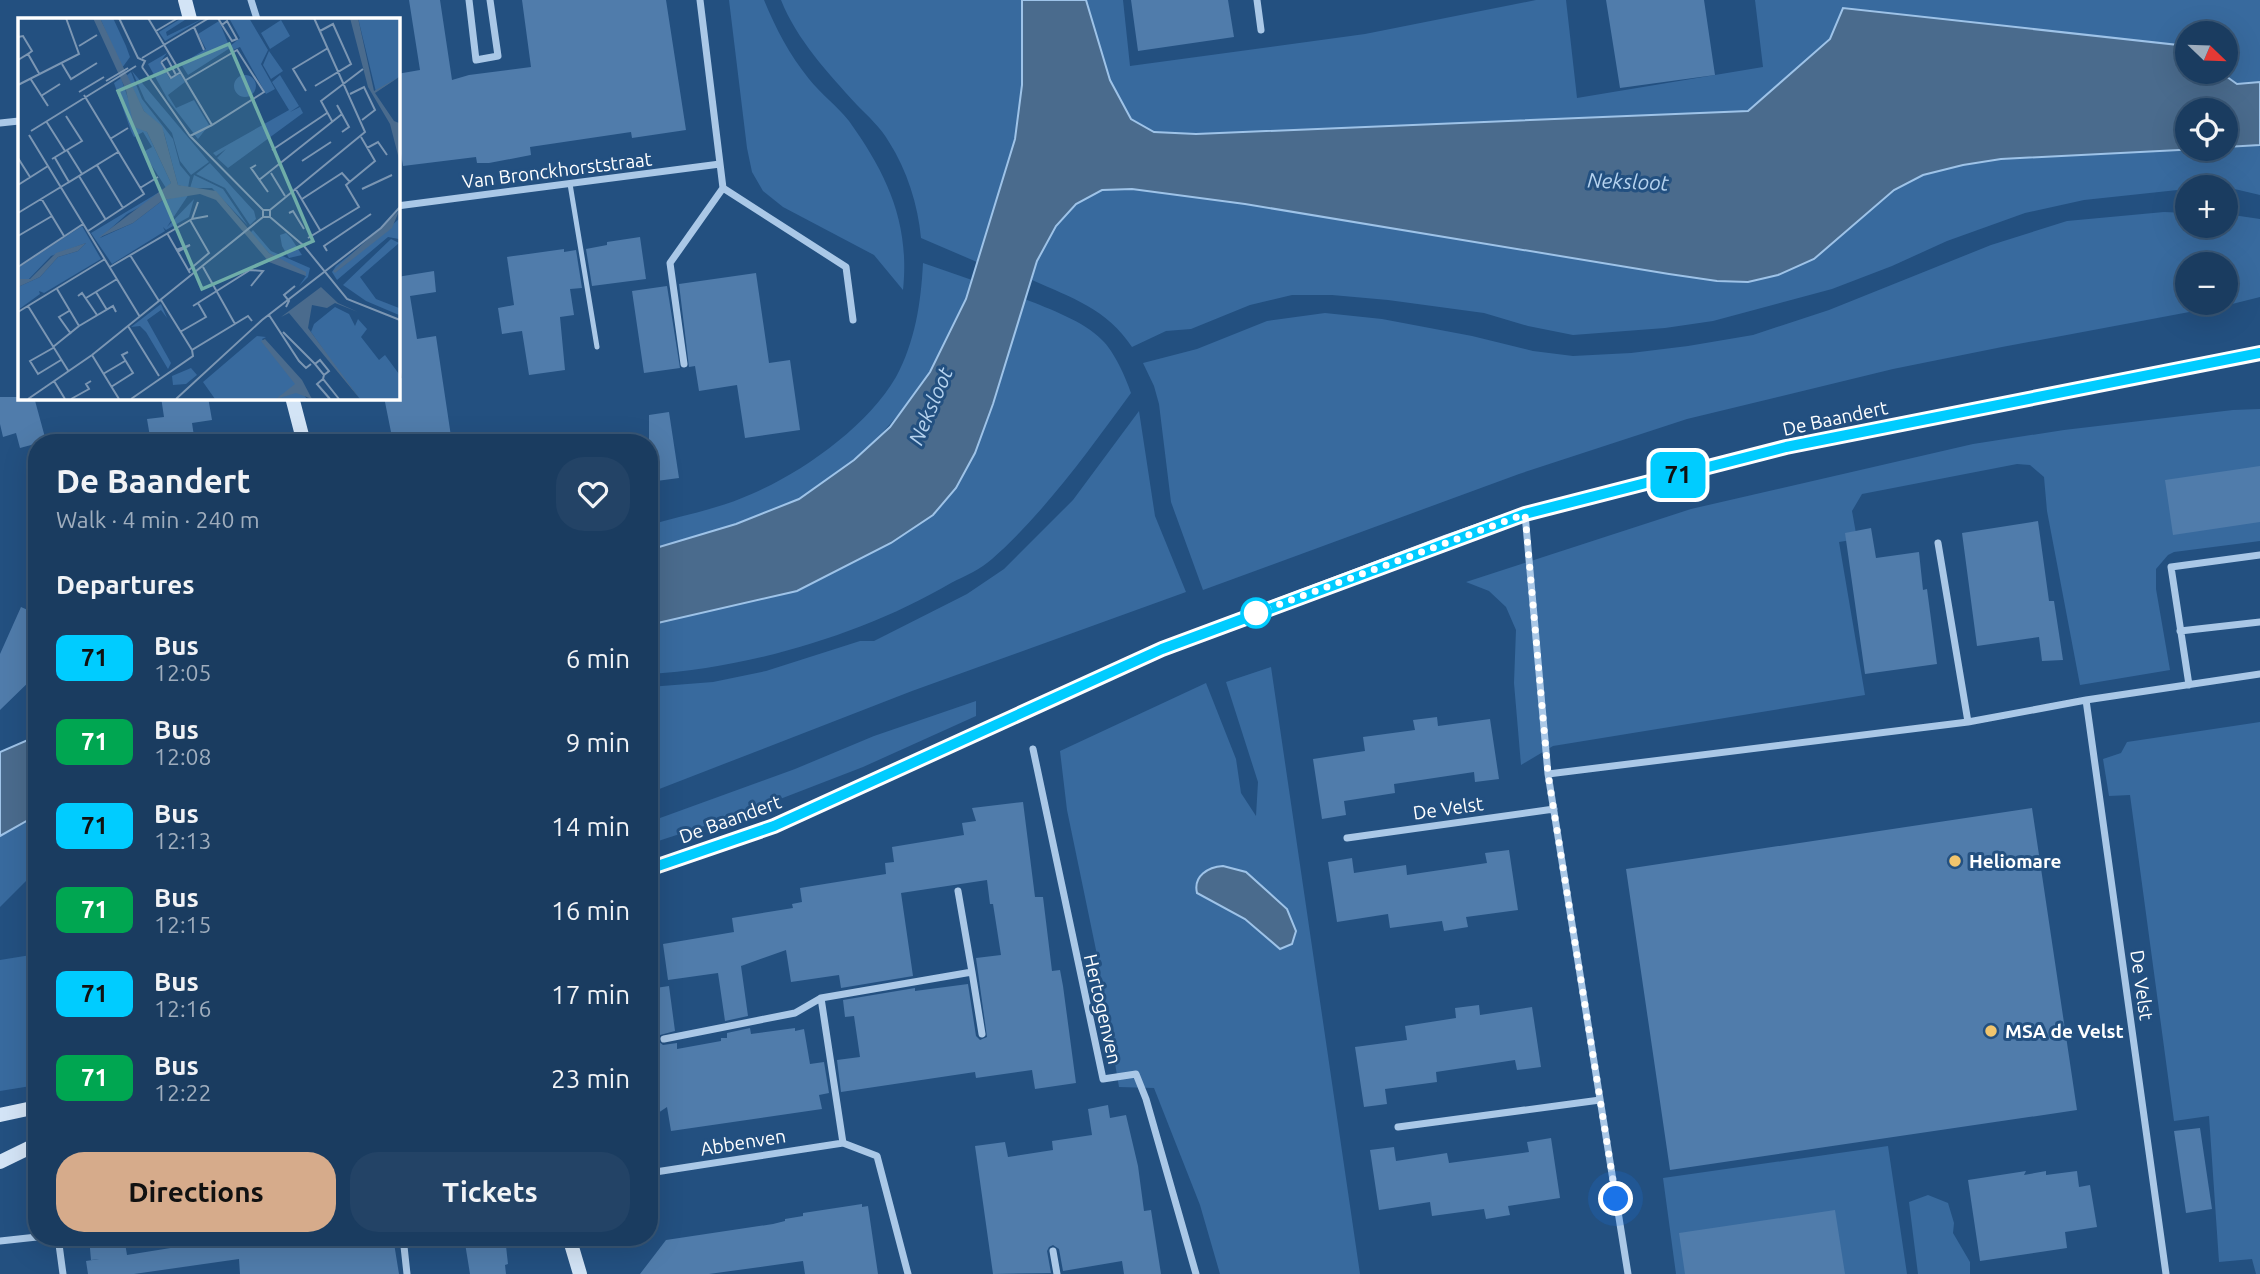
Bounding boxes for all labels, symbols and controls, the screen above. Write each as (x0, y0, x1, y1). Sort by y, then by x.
inset map (18, 18, 399, 399)
north arrow (2175, 21, 2238, 84)
map controls (2175, 21, 2238, 315)
button: locate (2175, 98, 2238, 161)
street label: Van Bronckhorststraat (461, 147, 654, 193)
water label: Neksloot (1587, 168, 1670, 194)
button: + (2175, 175, 2238, 238)
button: − (2175, 252, 2238, 315)
water label: Neksloot (903, 363, 957, 448)
street label: De Baandert (1780, 396, 1890, 440)
line badge: 71 (1646, 452, 1710, 498)
button: heart (556, 457, 630, 531)
text: 71 (1664, 461, 1692, 488)
text: De Baandert (56, 462, 250, 499)
text: Walk · 4 min · 240 m (56, 507, 260, 532)
text: Departures (56, 570, 194, 599)
unlabelled marker (1241, 598, 1271, 628)
text: Bus (154, 631, 199, 660)
text: 71 (81, 644, 108, 671)
text: 6 min (566, 644, 630, 673)
text: 12:05 (154, 660, 212, 685)
text: Bus (154, 715, 199, 744)
text: 71 (81, 728, 108, 755)
text: 9 min (566, 728, 630, 757)
text: 12:08 (154, 744, 212, 769)
street label: De Baandert (676, 790, 785, 848)
street label: De Velst (1411, 792, 1485, 824)
text: Bus (154, 799, 199, 828)
text: 71 (81, 812, 108, 839)
text: 14 min (551, 812, 630, 841)
text: 12:13 (154, 828, 212, 853)
place label: Heliomare (1969, 850, 2062, 872)
marker: Heliomare (1947, 853, 1963, 869)
text: Bus (154, 883, 199, 912)
text: 71 (81, 896, 108, 923)
text: 16 min (551, 896, 630, 925)
text: 12:15 (154, 912, 212, 937)
street label: De Velst (2126, 948, 2158, 1022)
street label: Hertogenven (1080, 952, 1126, 1066)
text: Bus (154, 967, 199, 996)
text: 71 (81, 980, 108, 1007)
text: 17 min (551, 980, 630, 1009)
text: 12:16 (154, 996, 212, 1021)
place label: MSA de Velst (2005, 1020, 2124, 1042)
marker: MSA de Velst (1983, 1023, 1999, 1039)
text: Bus (154, 1051, 199, 1080)
text: 71 (81, 1064, 108, 1091)
text: 23 min (551, 1064, 630, 1093)
text: 12:22 (154, 1080, 212, 1105)
street label: Abbenven (699, 1124, 787, 1160)
button: Directions (56, 1152, 336, 1232)
button: Tickets (350, 1152, 630, 1232)
your location (1598, 1181, 1633, 1216)

